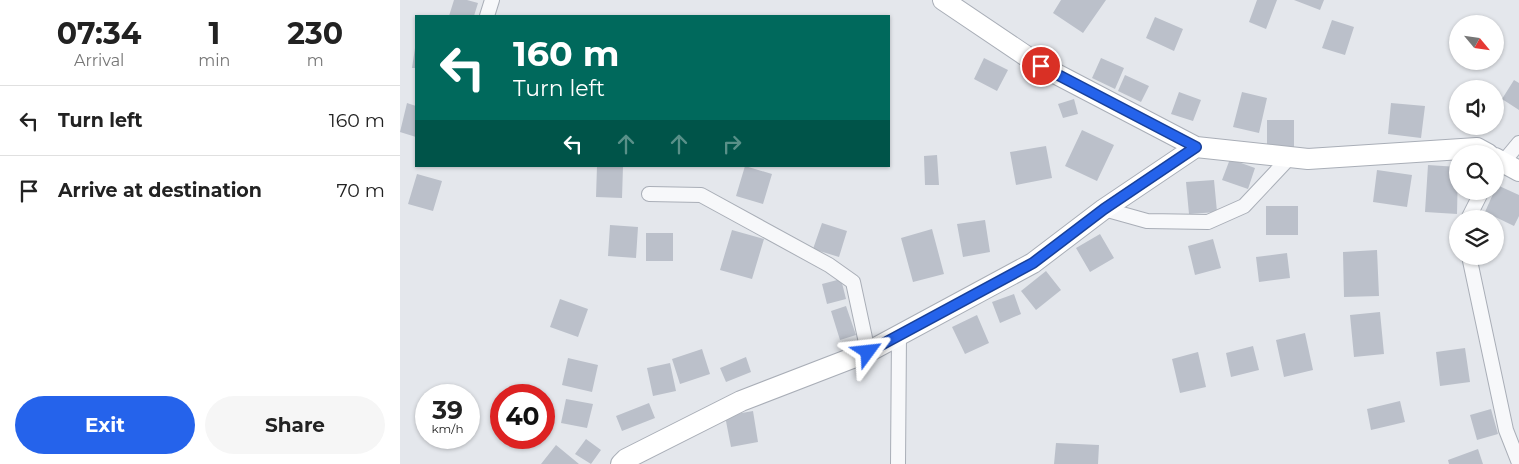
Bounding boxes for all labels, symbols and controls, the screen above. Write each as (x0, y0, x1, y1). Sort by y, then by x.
text: 07:34 (57, 15, 141, 52)
text: 1 (208, 15, 220, 52)
text: 230 (287, 15, 343, 52)
north arrow (1449, 15, 1504, 70)
map controls (1449, 15, 1504, 265)
text: 160 m (513, 32, 619, 75)
icon: left (430, 35, 495, 100)
pin (1020, 45, 1062, 87)
text: Arrival (74, 51, 124, 70)
text: min (198, 51, 230, 70)
text: m (307, 51, 324, 70)
icon: arrive (1027, 52, 1055, 80)
text: Turn left (513, 75, 605, 102)
button: sound (1449, 80, 1504, 135)
icon: left (15, 107, 43, 135)
text: Turn left (58, 109, 143, 132)
text: 160 m (329, 109, 385, 132)
icon: left (559, 130, 587, 158)
icon: ahead (612, 130, 640, 158)
icon: ahead (665, 130, 693, 158)
icon: right (718, 130, 746, 158)
button: search (1449, 145, 1504, 200)
icon: arrive (15, 177, 43, 205)
text: Arrive at destination (58, 179, 262, 202)
text: 70 m (336, 179, 385, 202)
button: layers (1449, 210, 1504, 265)
position arrow (841, 325, 893, 377)
speed limit sign: 40 (490, 384, 555, 449)
text: 39 (432, 395, 463, 425)
button: Exit (15, 396, 195, 454)
button: Share (205, 396, 385, 454)
text: km/h (431, 421, 464, 436)

